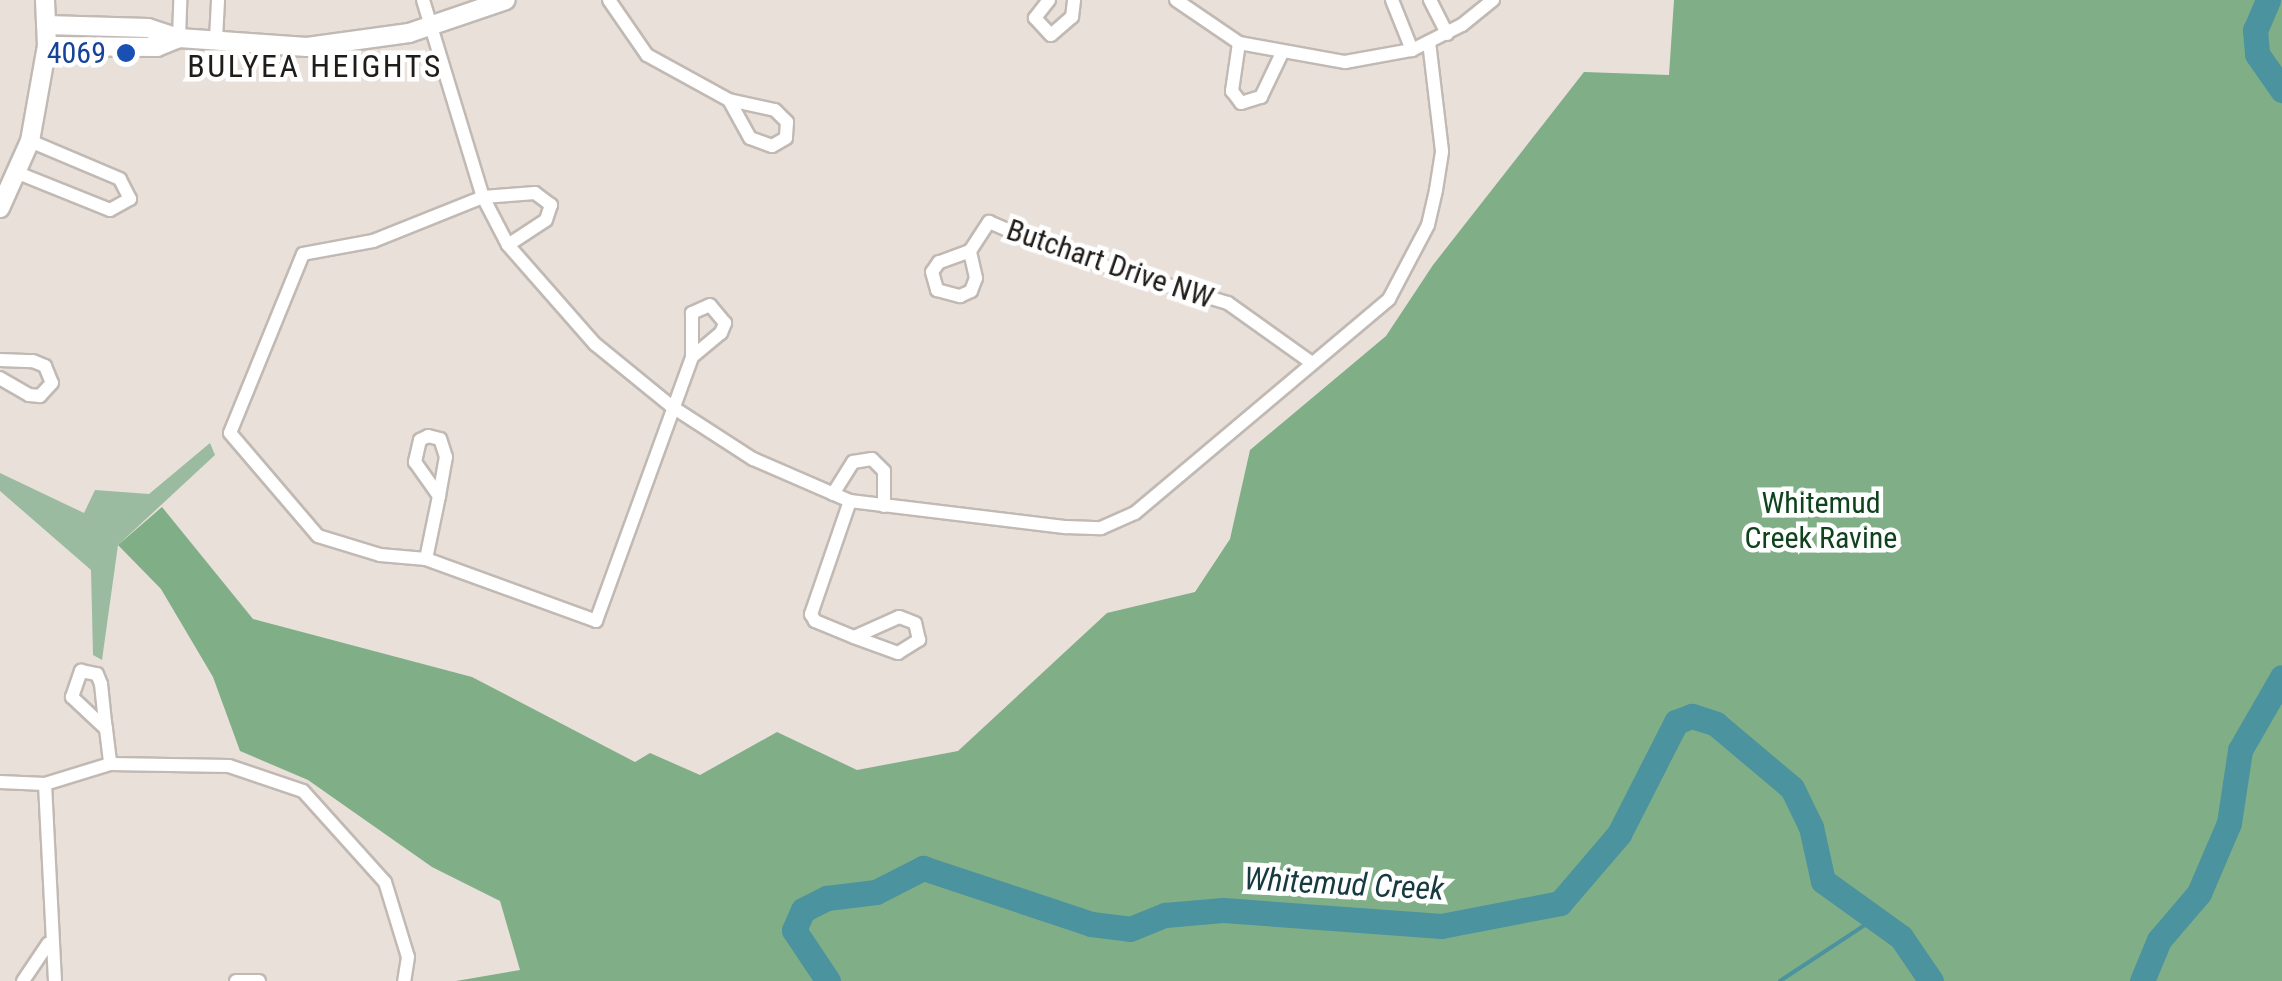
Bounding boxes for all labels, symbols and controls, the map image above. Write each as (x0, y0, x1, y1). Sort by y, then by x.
place label: 4069 (47, 35, 106, 71)
marker: 4069 (115, 42, 137, 64)
district label: BULYEA HEIGHTS (187, 47, 443, 85)
street label: Butchart Drive NW (1002, 212, 1218, 316)
park label: Whitemud Creek Ravine (1745, 485, 1897, 556)
water label: Whitemud Creek (1243, 860, 1445, 908)

